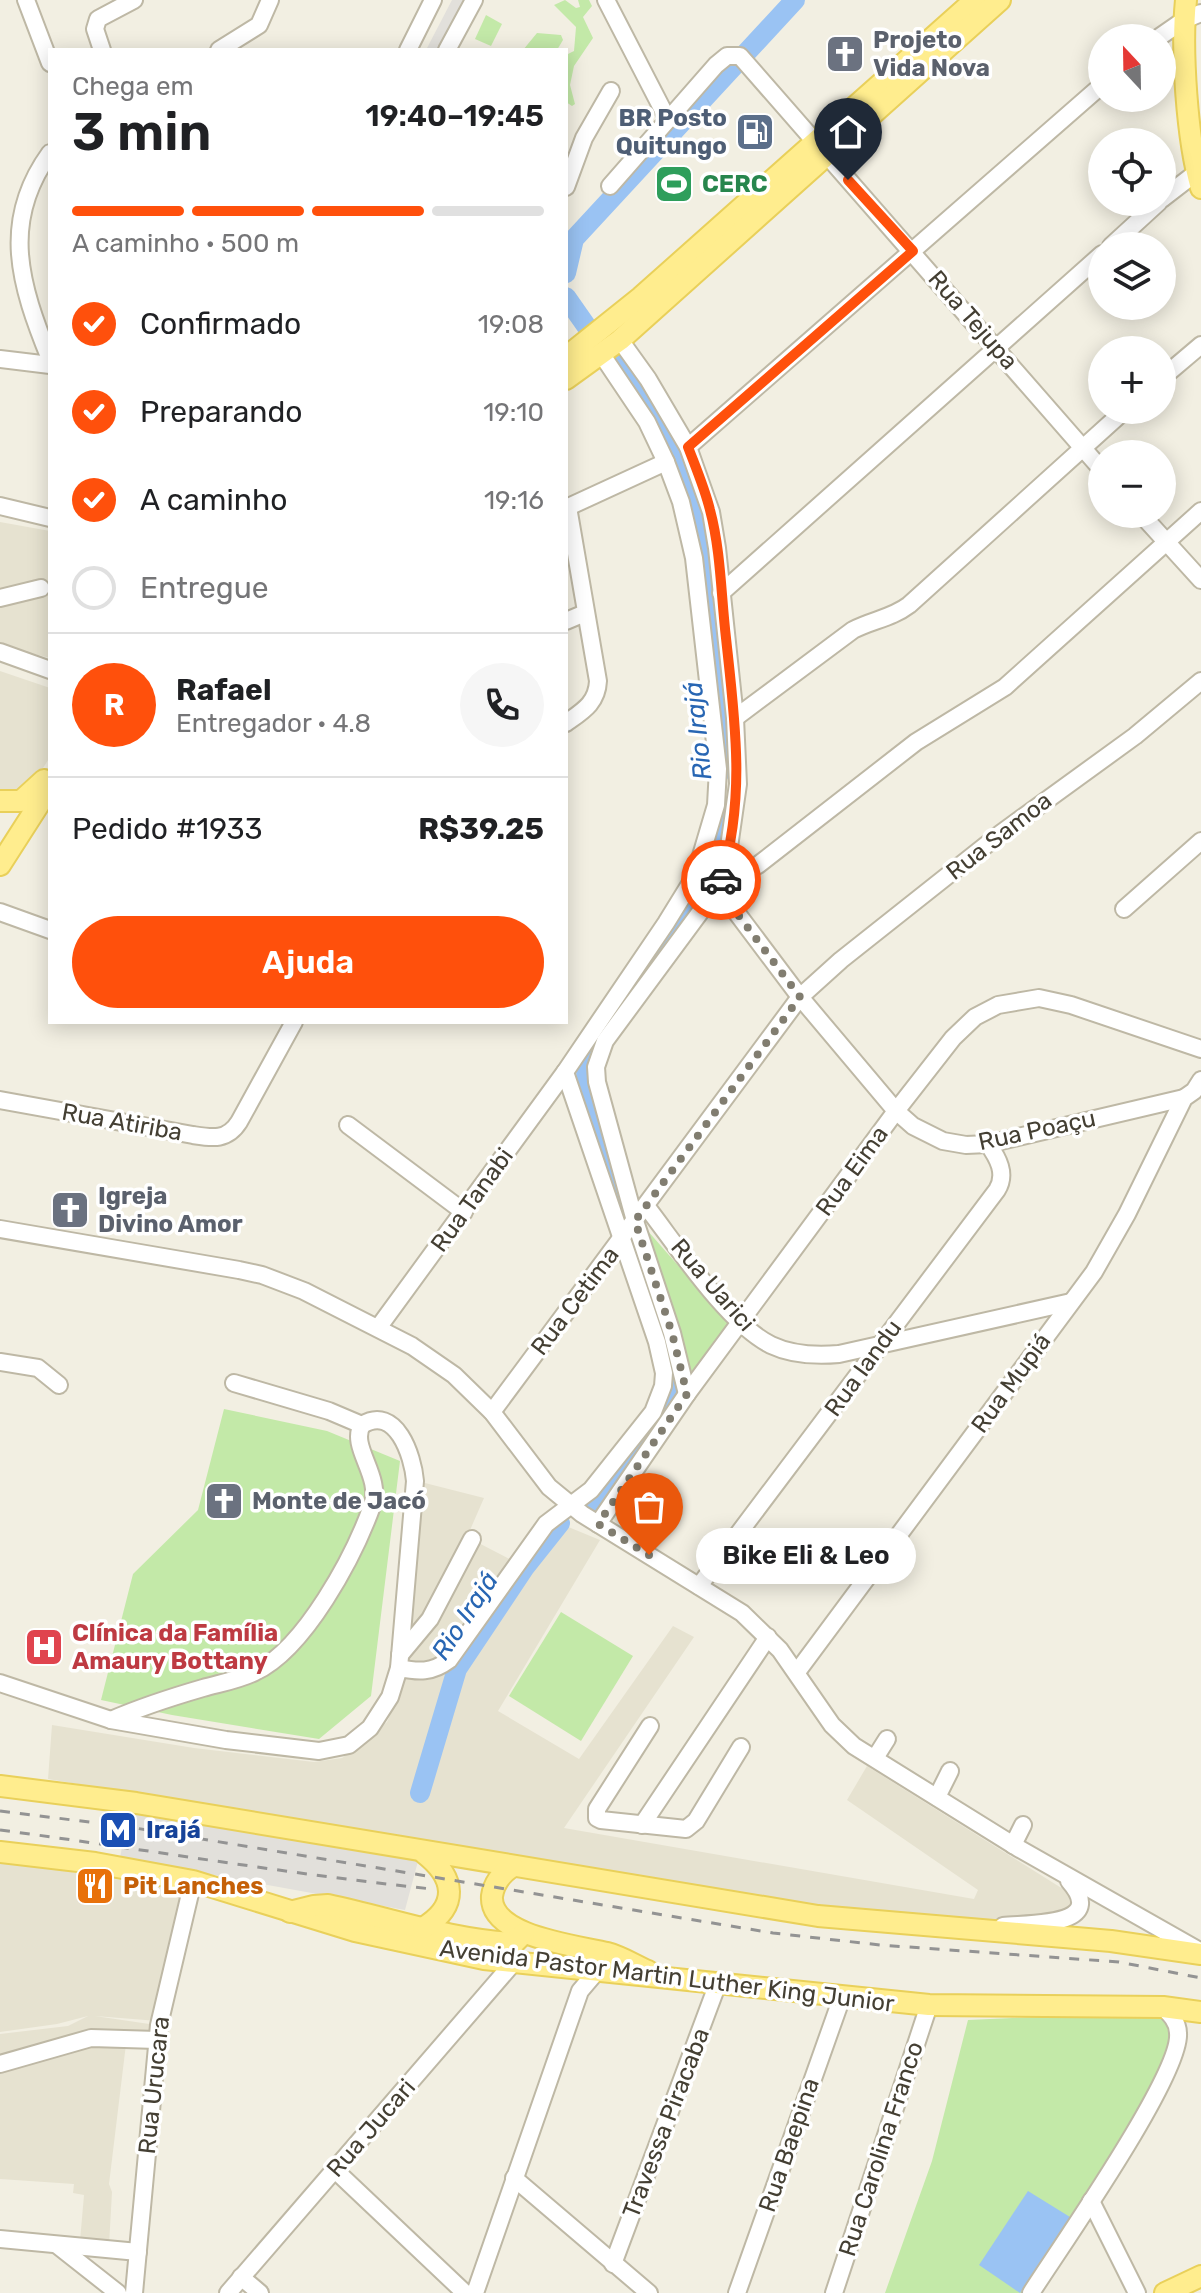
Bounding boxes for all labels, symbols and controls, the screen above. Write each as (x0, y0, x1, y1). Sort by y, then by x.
north arrow (1088, 24, 1176, 112)
map controls (1088, 24, 1176, 528)
place label: Projeto Vida Nova (873, 26, 990, 82)
church icon: Projeto Vida Nova (824, 33, 866, 75)
text: Chega em (72, 71, 194, 102)
text: 19:40–19:45 (365, 98, 544, 134)
pin (814, 98, 882, 180)
text: 3 min (72, 101, 211, 163)
place label: BR Posto Quitungo (616, 104, 727, 160)
icon: home (826, 110, 870, 154)
fuel station icon: BR Posto Quitungo (734, 111, 776, 153)
button: locate (1088, 128, 1176, 216)
sports icon: CERC (653, 163, 695, 205)
place label: CERC (702, 170, 768, 198)
text: A caminho · 500 m (72, 228, 299, 259)
button: layers (1088, 232, 1176, 320)
street label: Rua Tejupa (922, 265, 1024, 375)
icon: check (72, 302, 116, 346)
text: Confirmado (140, 306, 301, 342)
text: 19:08 (478, 309, 544, 340)
button: + (1088, 336, 1176, 424)
icon: check (72, 390, 116, 434)
text: Preparando (140, 394, 303, 430)
text: 19:10 (483, 397, 544, 428)
button: − (1088, 440, 1176, 528)
icon: check (72, 478, 116, 522)
text: A caminho (140, 482, 287, 518)
text: 19:16 (484, 485, 544, 516)
text: Entregue (140, 570, 269, 606)
button: phone (460, 663, 544, 747)
text: Rafael (176, 672, 271, 708)
water label: Rio Irajá (677, 680, 719, 782)
text: R (104, 687, 124, 723)
text: Entregador · 4.8 (176, 708, 371, 739)
street label: Rua Samoa (941, 786, 1057, 886)
text: Pedido #1933 (72, 811, 263, 847)
text: R$39.25 (418, 811, 544, 847)
courier (681, 840, 761, 920)
icon: car (699, 858, 743, 902)
button: Ajuda (72, 916, 544, 1008)
street label: Rua Atiriba (60, 1098, 184, 1146)
street label: Rua Poaçu (976, 1104, 1098, 1156)
street label: Rua Eima (810, 1121, 894, 1221)
street label: Rua Tanabi (425, 1143, 519, 1257)
place label: Igreja Divino Amor (98, 1182, 243, 1238)
church icon: Igreja Divino Amor (49, 1189, 91, 1231)
street label: Rua Uarici (665, 1233, 761, 1337)
street label: Rua Cetima (525, 1241, 625, 1361)
street label: Rua Iandu (819, 1314, 907, 1422)
street label: Rua Mupiá (966, 1328, 1056, 1438)
pin (615, 1473, 683, 1555)
church icon: Monte de Jacó (203, 1480, 245, 1522)
icon: bag (627, 1485, 671, 1529)
place label: Monte de Jacó (252, 1487, 426, 1515)
callout: Bike Eli & Leo (697, 1527, 917, 1583)
text: Bike Eli & Leo (722, 1540, 890, 1571)
water label: Rio Irajá (425, 1566, 505, 1666)
place label: Clínica da Família Amaury Bottany (72, 1619, 278, 1675)
hospital icon: Clínica da Família Amaury Bottany (23, 1626, 65, 1668)
metro station icon: Irajá (97, 1809, 139, 1851)
place label: Irajá (146, 1816, 201, 1844)
restaurant icon: Pit Lanches (74, 1865, 116, 1907)
place label: Pit Lanches (123, 1872, 264, 1900)
street label: Avenida Pastor Martin Luther King Junior (438, 1934, 896, 2018)
street label: Rua Urucara (133, 2015, 175, 2155)
street label: Travessa Piracaba (617, 2024, 715, 2222)
street label: Rua Carolina Franco (833, 2038, 929, 2260)
street label: Rua Jucari (321, 2073, 421, 2183)
street label: Rua Baepina (753, 2074, 825, 2216)

